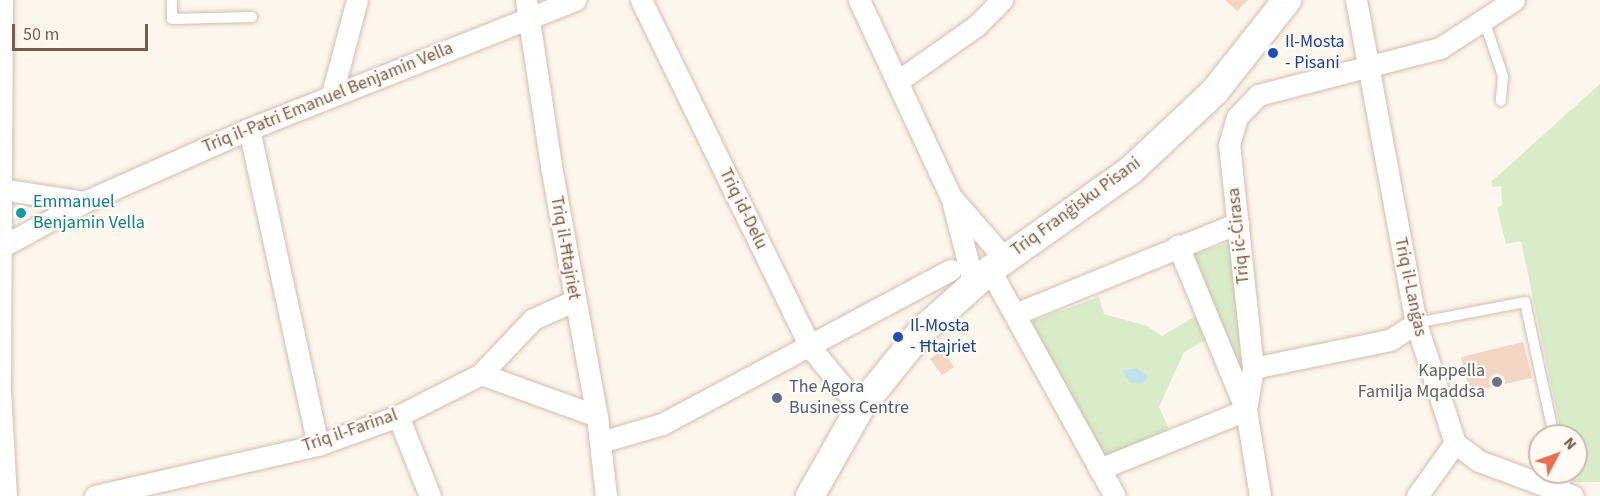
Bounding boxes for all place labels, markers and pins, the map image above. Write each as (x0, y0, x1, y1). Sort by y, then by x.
place label: Il-Mosta - Pisani (1285, 32, 1345, 74)
marker: Il-Mosta - Pisani (1266, 46, 1280, 60)
place label: Emmanuel Benjamin Vella (33, 192, 145, 234)
marker: Emmanuel Benjamin Vella (14, 206, 28, 220)
place label: Il-Mosta - Ħtajriet (910, 316, 976, 358)
marker: Il-Mosta - Ħtajriet (891, 330, 905, 344)
place label: Kappella Familja Mqaddsa (1358, 361, 1485, 404)
marker: Kappella Familja Mqaddsa (1490, 375, 1504, 389)
place label: The Agora Business Centre (789, 377, 909, 420)
marker: The Agora Business Centre (770, 391, 784, 405)

